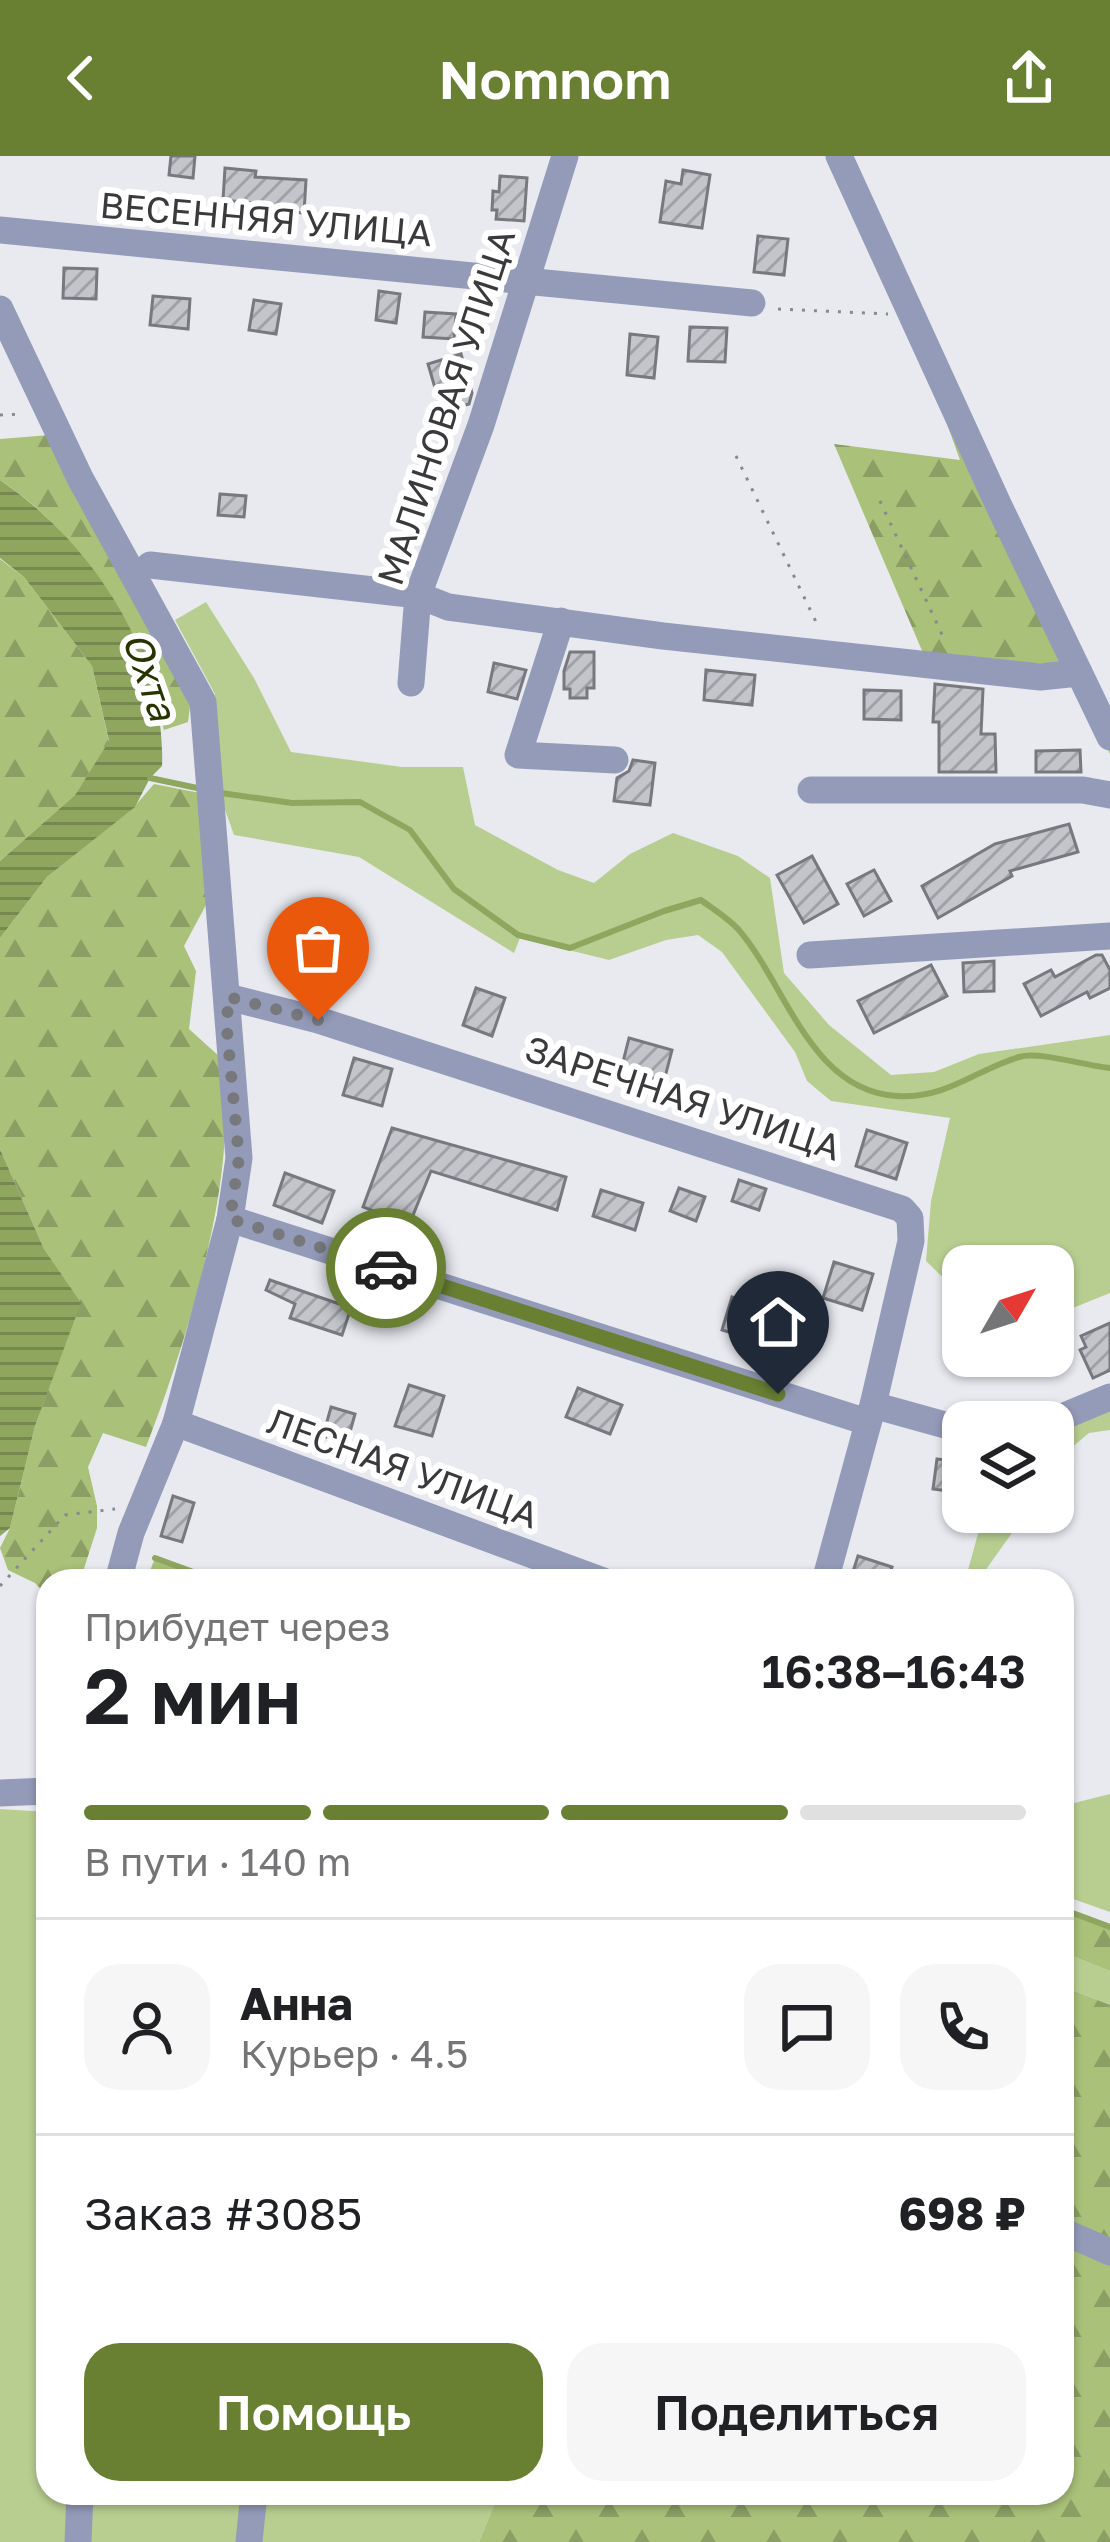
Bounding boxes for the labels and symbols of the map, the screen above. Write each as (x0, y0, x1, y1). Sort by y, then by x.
street label: ВЕСЕННЯЯ УЛИЦА (98, 183, 434, 254)
street label: МАЛИНОВАЯ УЛИЦА (368, 223, 523, 590)
water label: Охта (114, 625, 188, 728)
pin (267, 897, 369, 1020)
street label: ЗАРЕЧНАЯ УЛИЦА (520, 1026, 846, 1169)
courier (326, 1208, 446, 1328)
north arrow (942, 1245, 1074, 1377)
pin (727, 1271, 829, 1394)
street label: ЛЕСНАЯ УЛИЦА (262, 1399, 544, 1536)

